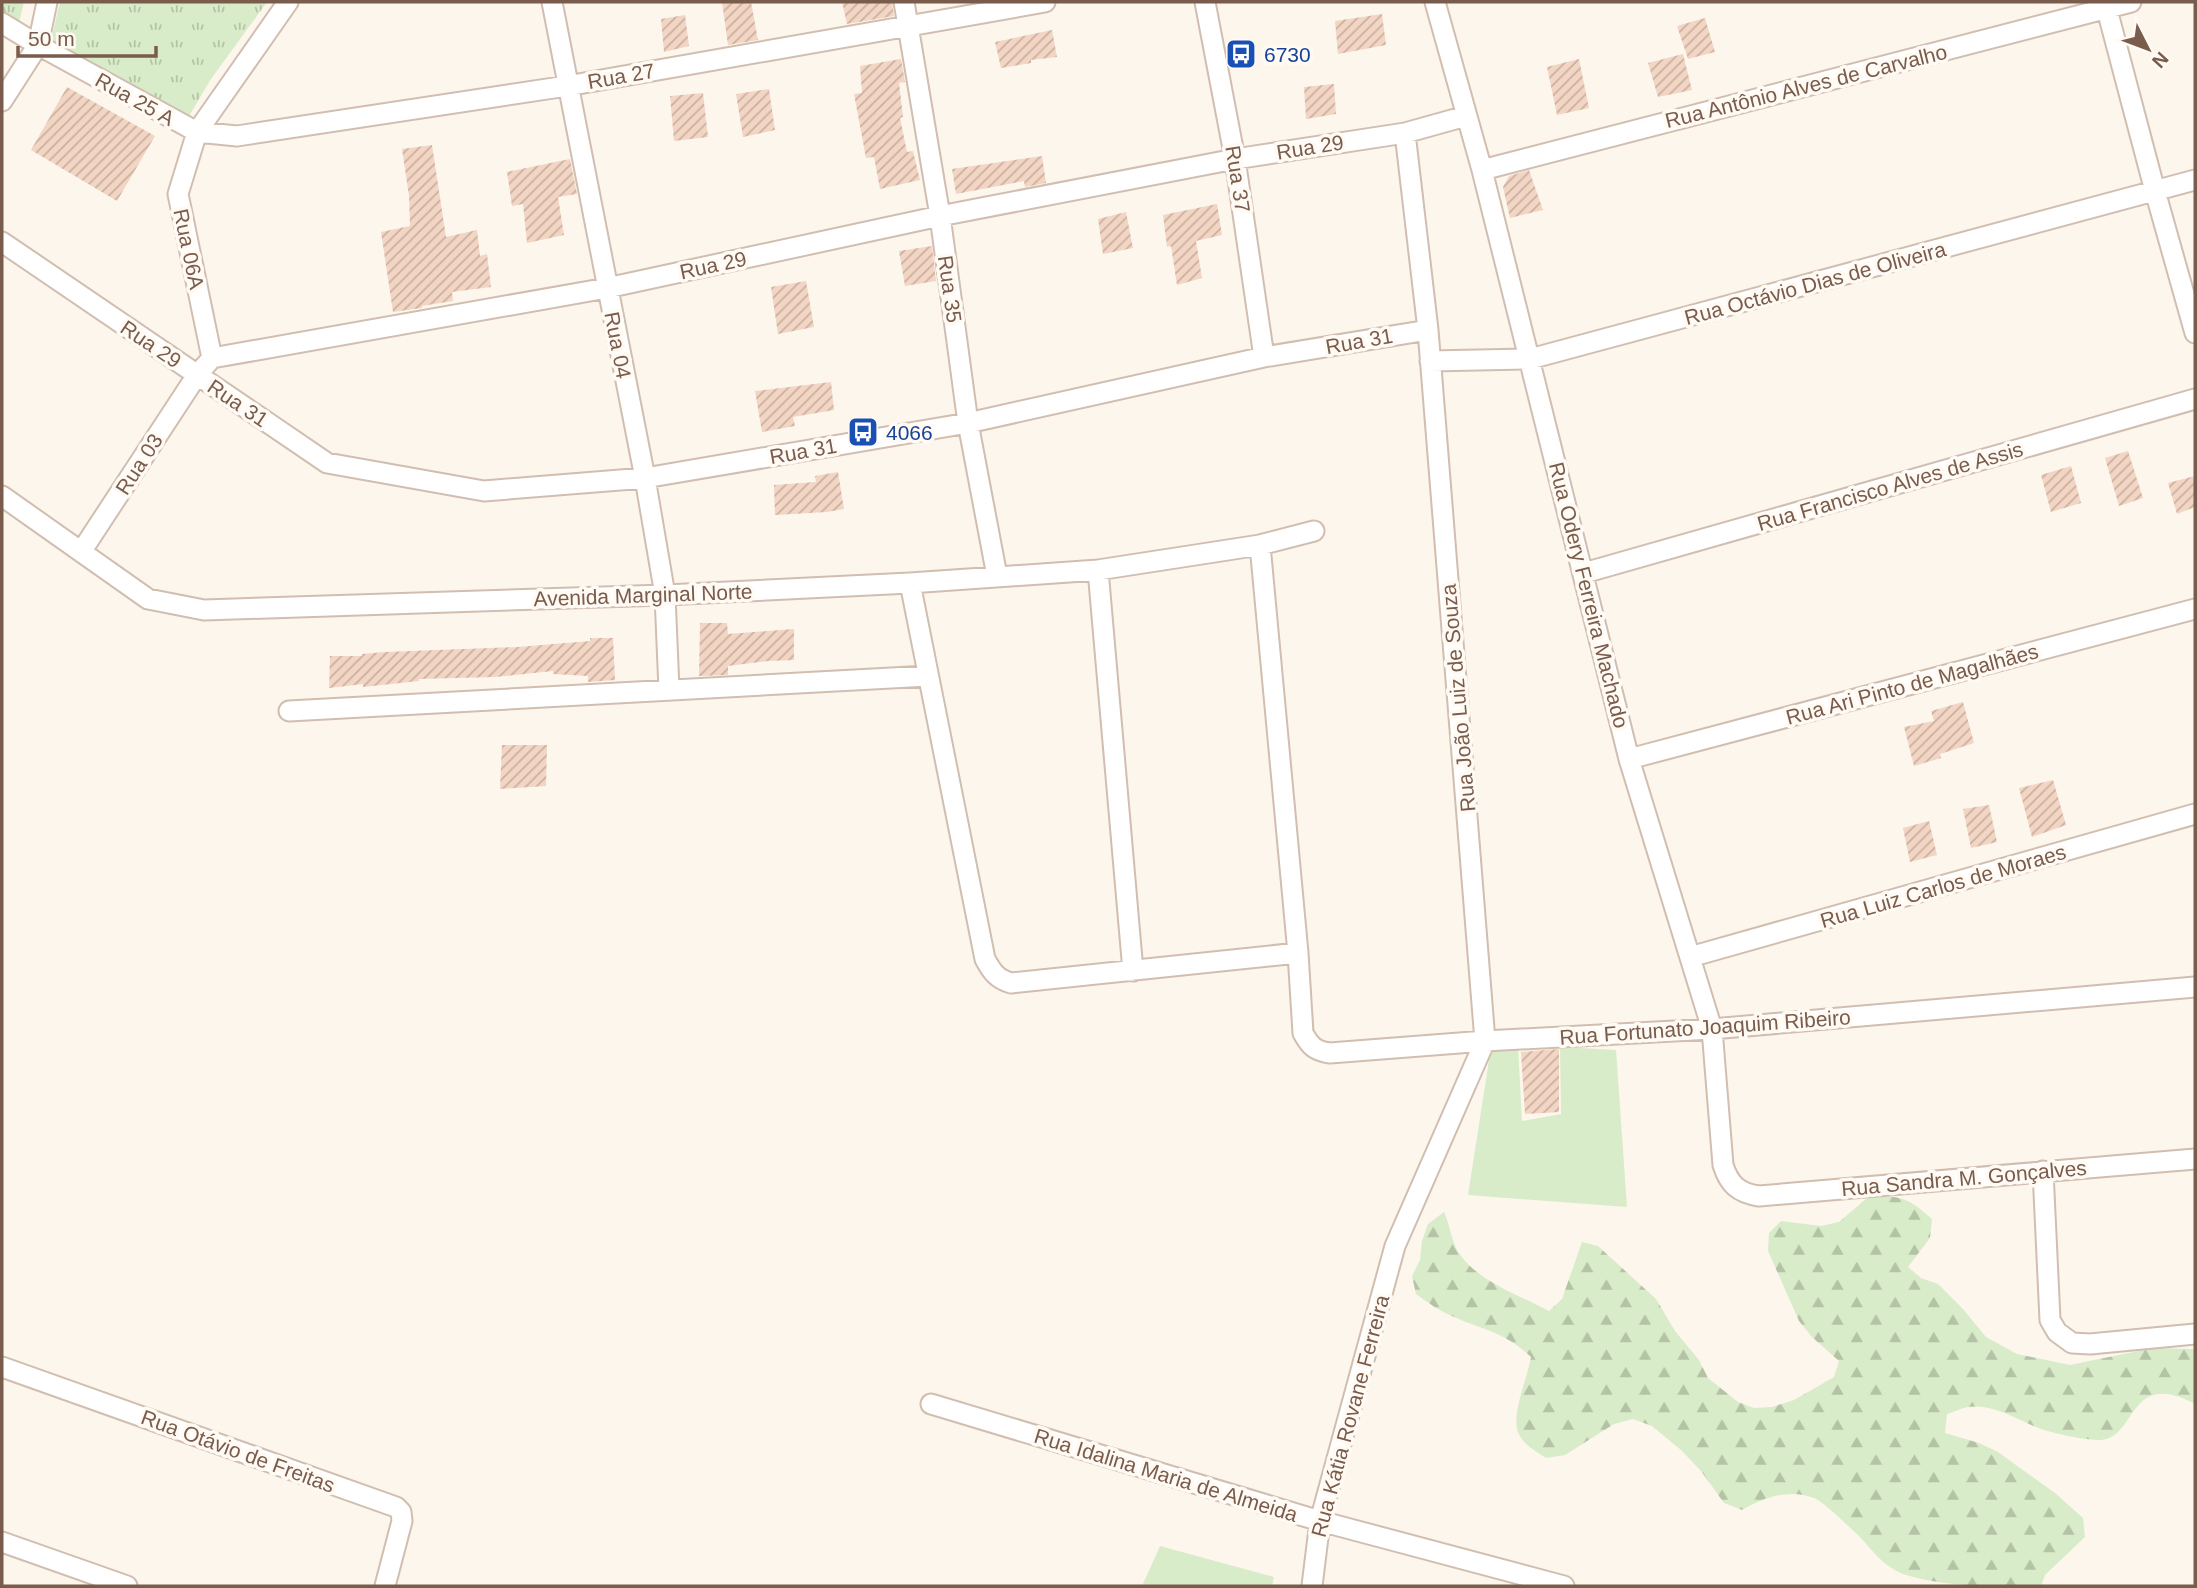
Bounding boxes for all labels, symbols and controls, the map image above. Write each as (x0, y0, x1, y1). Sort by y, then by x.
scale bar (18, 14, 156, 58)
north arrow (2113, 14, 2183, 84)
text: 50 m (28, 27, 75, 50)
bus stop icon: 6730 (1224, 37, 1258, 71)
street label: Rua Antônio Alves de Carvalho (1663, 40, 1949, 132)
place label: 6730 (1264, 43, 1311, 66)
text: N (2148, 48, 2173, 72)
street label: Rua 27 (586, 59, 656, 93)
street label: Rua 25 A (92, 68, 178, 130)
street label: Rua 29 (1275, 130, 1345, 164)
street label: Rua 37 (1221, 144, 1255, 214)
street label: Rua 06A (169, 207, 209, 291)
street label: Rua Octávio Dias de Oliveira (1682, 237, 1948, 329)
street label: Rua 29 (677, 247, 749, 283)
street label: Rua 35 (934, 254, 966, 324)
street label: Rua 04 (600, 310, 636, 381)
street label: Rua 29 (116, 316, 186, 372)
street label: Rua 31 (1324, 324, 1394, 358)
street label: Rua 31 (203, 375, 273, 431)
bus stop icon: 4066 (846, 415, 880, 449)
place label: 4066 (886, 421, 933, 444)
street label: Rua 03 (111, 429, 167, 499)
street label: Rua 31 (768, 434, 838, 468)
street label: Rua Francisco Alves de Assis (1754, 437, 2026, 535)
street label: Rua Odery Ferreira Machado (1545, 460, 1633, 730)
street label: Avenida Marginal Norte (533, 580, 753, 610)
street label: Rua João Luiz de Souza (1437, 583, 1479, 813)
street label: Rua Ari Pinto de Magalhães (1783, 639, 2041, 729)
street label: Rua Luiz Carlos de Moraes (1818, 840, 2068, 932)
street label: Rua Fortunato Joaquim Ribeiro (1559, 1005, 1851, 1049)
street label: Rua Sandra M. Gonçalves (1840, 1156, 2088, 1200)
street label: Rua Kátia Rovane Ferreira (1307, 1292, 1394, 1540)
street label: Rua Otávio de Freitas (138, 1405, 338, 1497)
street label: Rua Idalina Maria de Almeida (1031, 1424, 1301, 1526)

